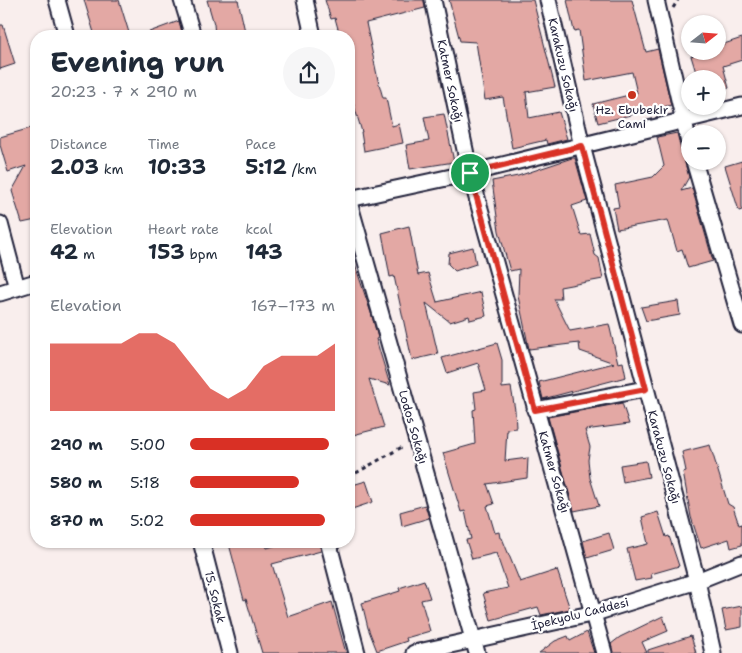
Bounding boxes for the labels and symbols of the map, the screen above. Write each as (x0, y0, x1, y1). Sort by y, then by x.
north arrow (681, 15, 726, 60)
street label: Karakuzu Sokağı (544, 16, 582, 114)
street label: Katmer Sokağı (433, 38, 467, 124)
marker: Hz. Ebubekir Cami (626, 89, 638, 101)
place label: Hz. Ebubekir Cami (596, 102, 669, 132)
pin (449, 152, 491, 194)
street label: Lodos Sokağı (395, 388, 431, 466)
street label: Karakuzu Sokağı (644, 408, 684, 506)
street label: Katmer Sokağı (535, 429, 573, 515)
street label: 15. Sokak (201, 569, 229, 625)
street label: İpekyolu Caddesi (530, 594, 630, 634)

